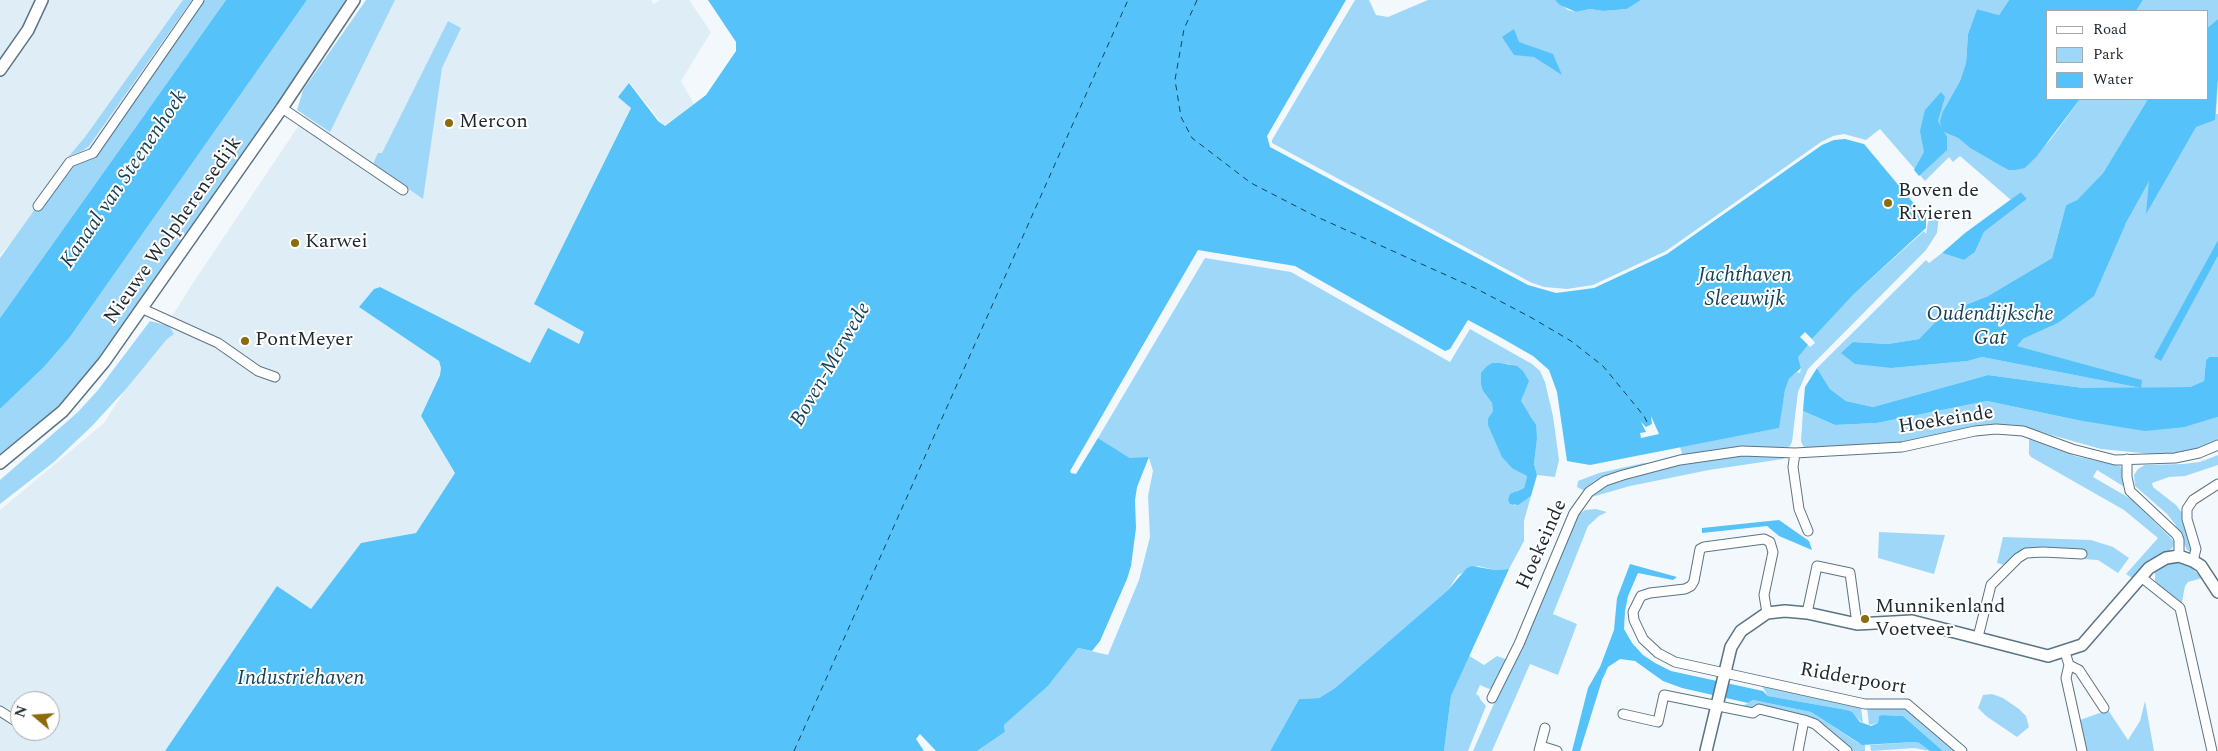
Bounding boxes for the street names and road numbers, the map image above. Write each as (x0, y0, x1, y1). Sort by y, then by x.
street label: Nieuwe Wolpherensedijk (100, 132, 248, 330)
street label: Hoekeinde (1897, 402, 1995, 440)
street label: Hoekeinde (1513, 496, 1573, 594)
street label: Ridderpoort (1798, 659, 1908, 701)

